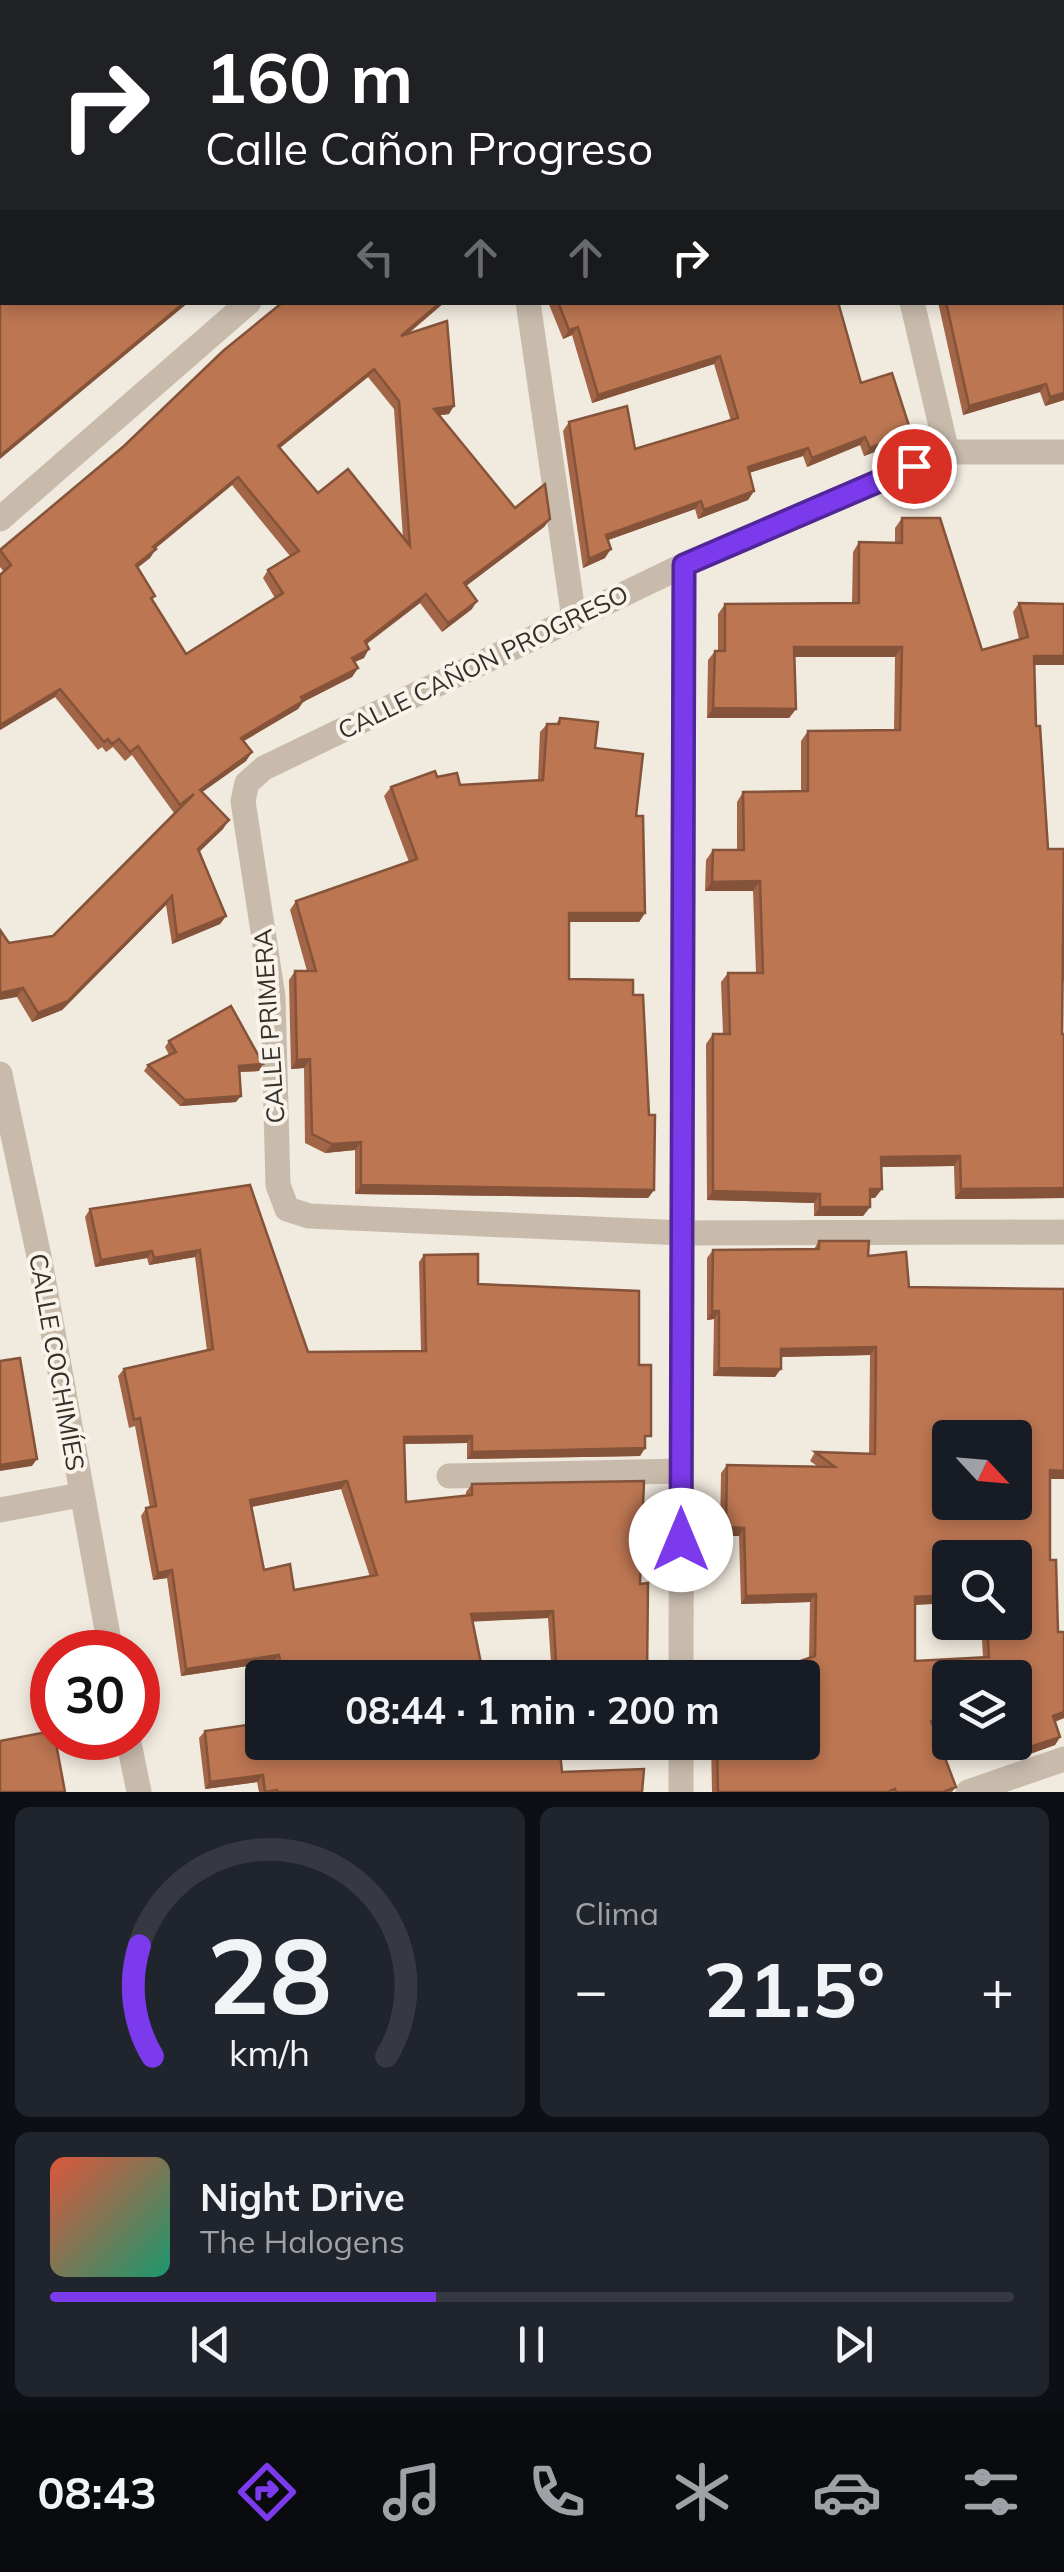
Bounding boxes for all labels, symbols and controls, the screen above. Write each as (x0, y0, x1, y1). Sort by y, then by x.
text: 160 m (205, 33, 413, 121)
icon: right (40, 40, 170, 170)
text: Calle Cañon Progreso (205, 120, 653, 176)
icon: left (348, 230, 403, 285)
icon: ahead (453, 230, 508, 285)
icon: ahead (558, 230, 613, 285)
icon: right (663, 230, 718, 285)
pin (872, 424, 957, 509)
icon: arrive (887, 439, 942, 494)
street label: CALLE CAÑON PROGRESO (332, 578, 633, 745)
street label: CALLE PRIMERA (246, 928, 291, 1124)
street label: CALLE COCHIMÍES (23, 1251, 92, 1473)
north arrow (932, 1420, 1032, 1520)
map controls (932, 1420, 1032, 1760)
position arrow (629, 1488, 733, 1592)
button: search (932, 1540, 1032, 1640)
speed limit sign: 30 (30, 1630, 160, 1760)
button: layers (932, 1660, 1032, 1760)
text: 08:44 · 1 min · 200 m (345, 1686, 720, 1734)
text: Clima (575, 1893, 659, 1933)
text: 28 (207, 1909, 332, 2040)
text: 21.5° (703, 1942, 885, 2036)
text: − (575, 1955, 608, 2024)
text: + (981, 1955, 1014, 2024)
text: km/h (229, 2030, 310, 2075)
text: Night Drive (200, 2173, 405, 2221)
text: The Halogens (200, 2221, 405, 2261)
icon: previous (183, 2317, 238, 2372)
icon: pause (504, 2317, 559, 2372)
icon: next (826, 2317, 881, 2372)
icon: directions (232, 2457, 302, 2527)
icon: music (377, 2457, 447, 2527)
icon: phone (522, 2457, 592, 2527)
icon: climate (667, 2457, 737, 2527)
icon: car (812, 2457, 882, 2527)
icon: filters (956, 2457, 1026, 2527)
text: 08:43 (37, 2464, 157, 2520)

